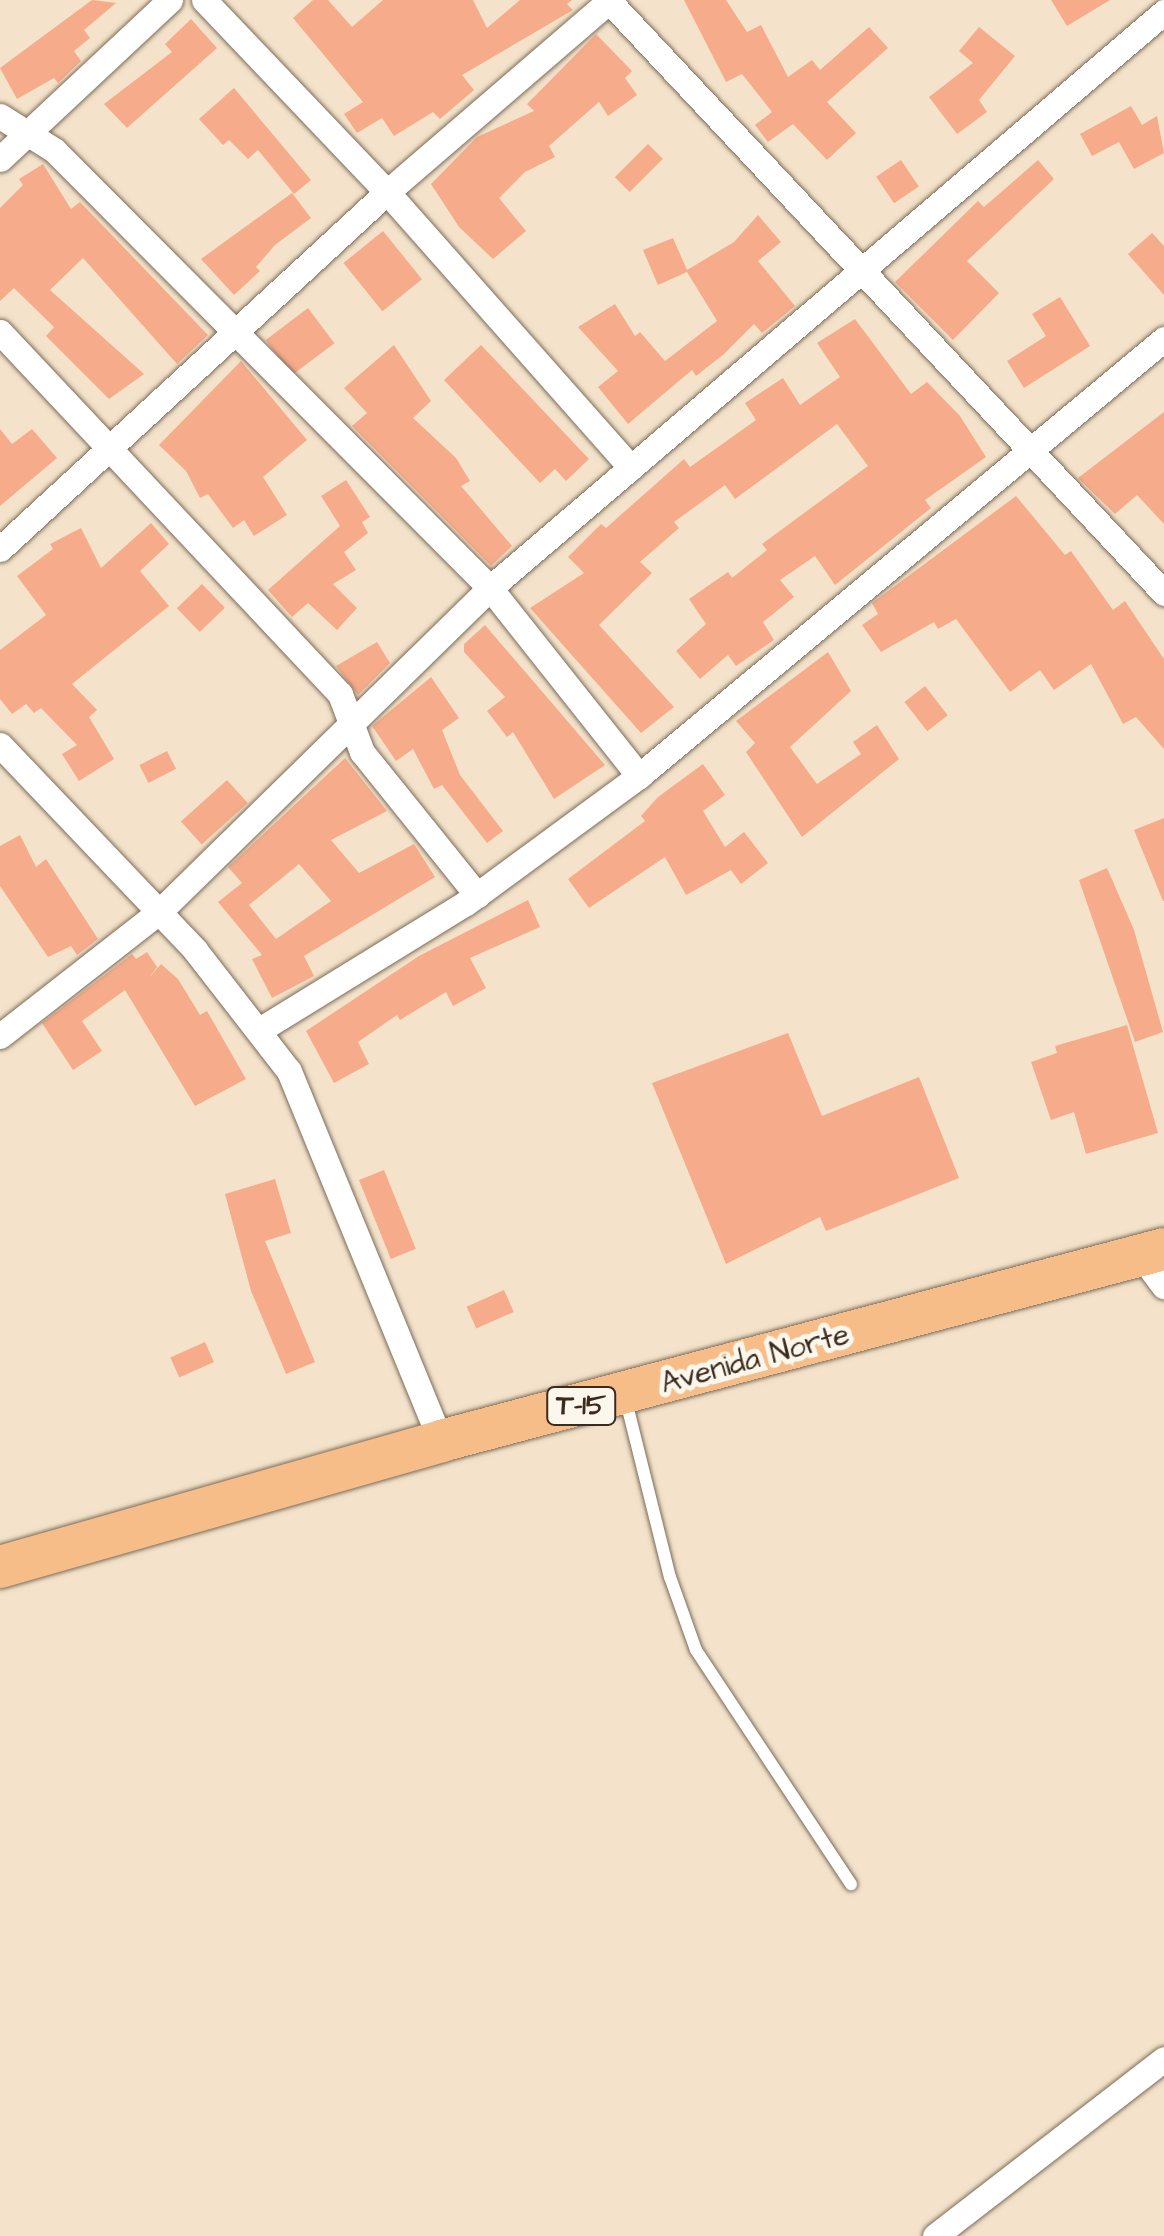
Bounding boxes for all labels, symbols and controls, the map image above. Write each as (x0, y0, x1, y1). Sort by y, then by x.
street label: Avenida Norte (657, 1317, 853, 1401)
road number: T-15 (546, 1383, 616, 1429)

